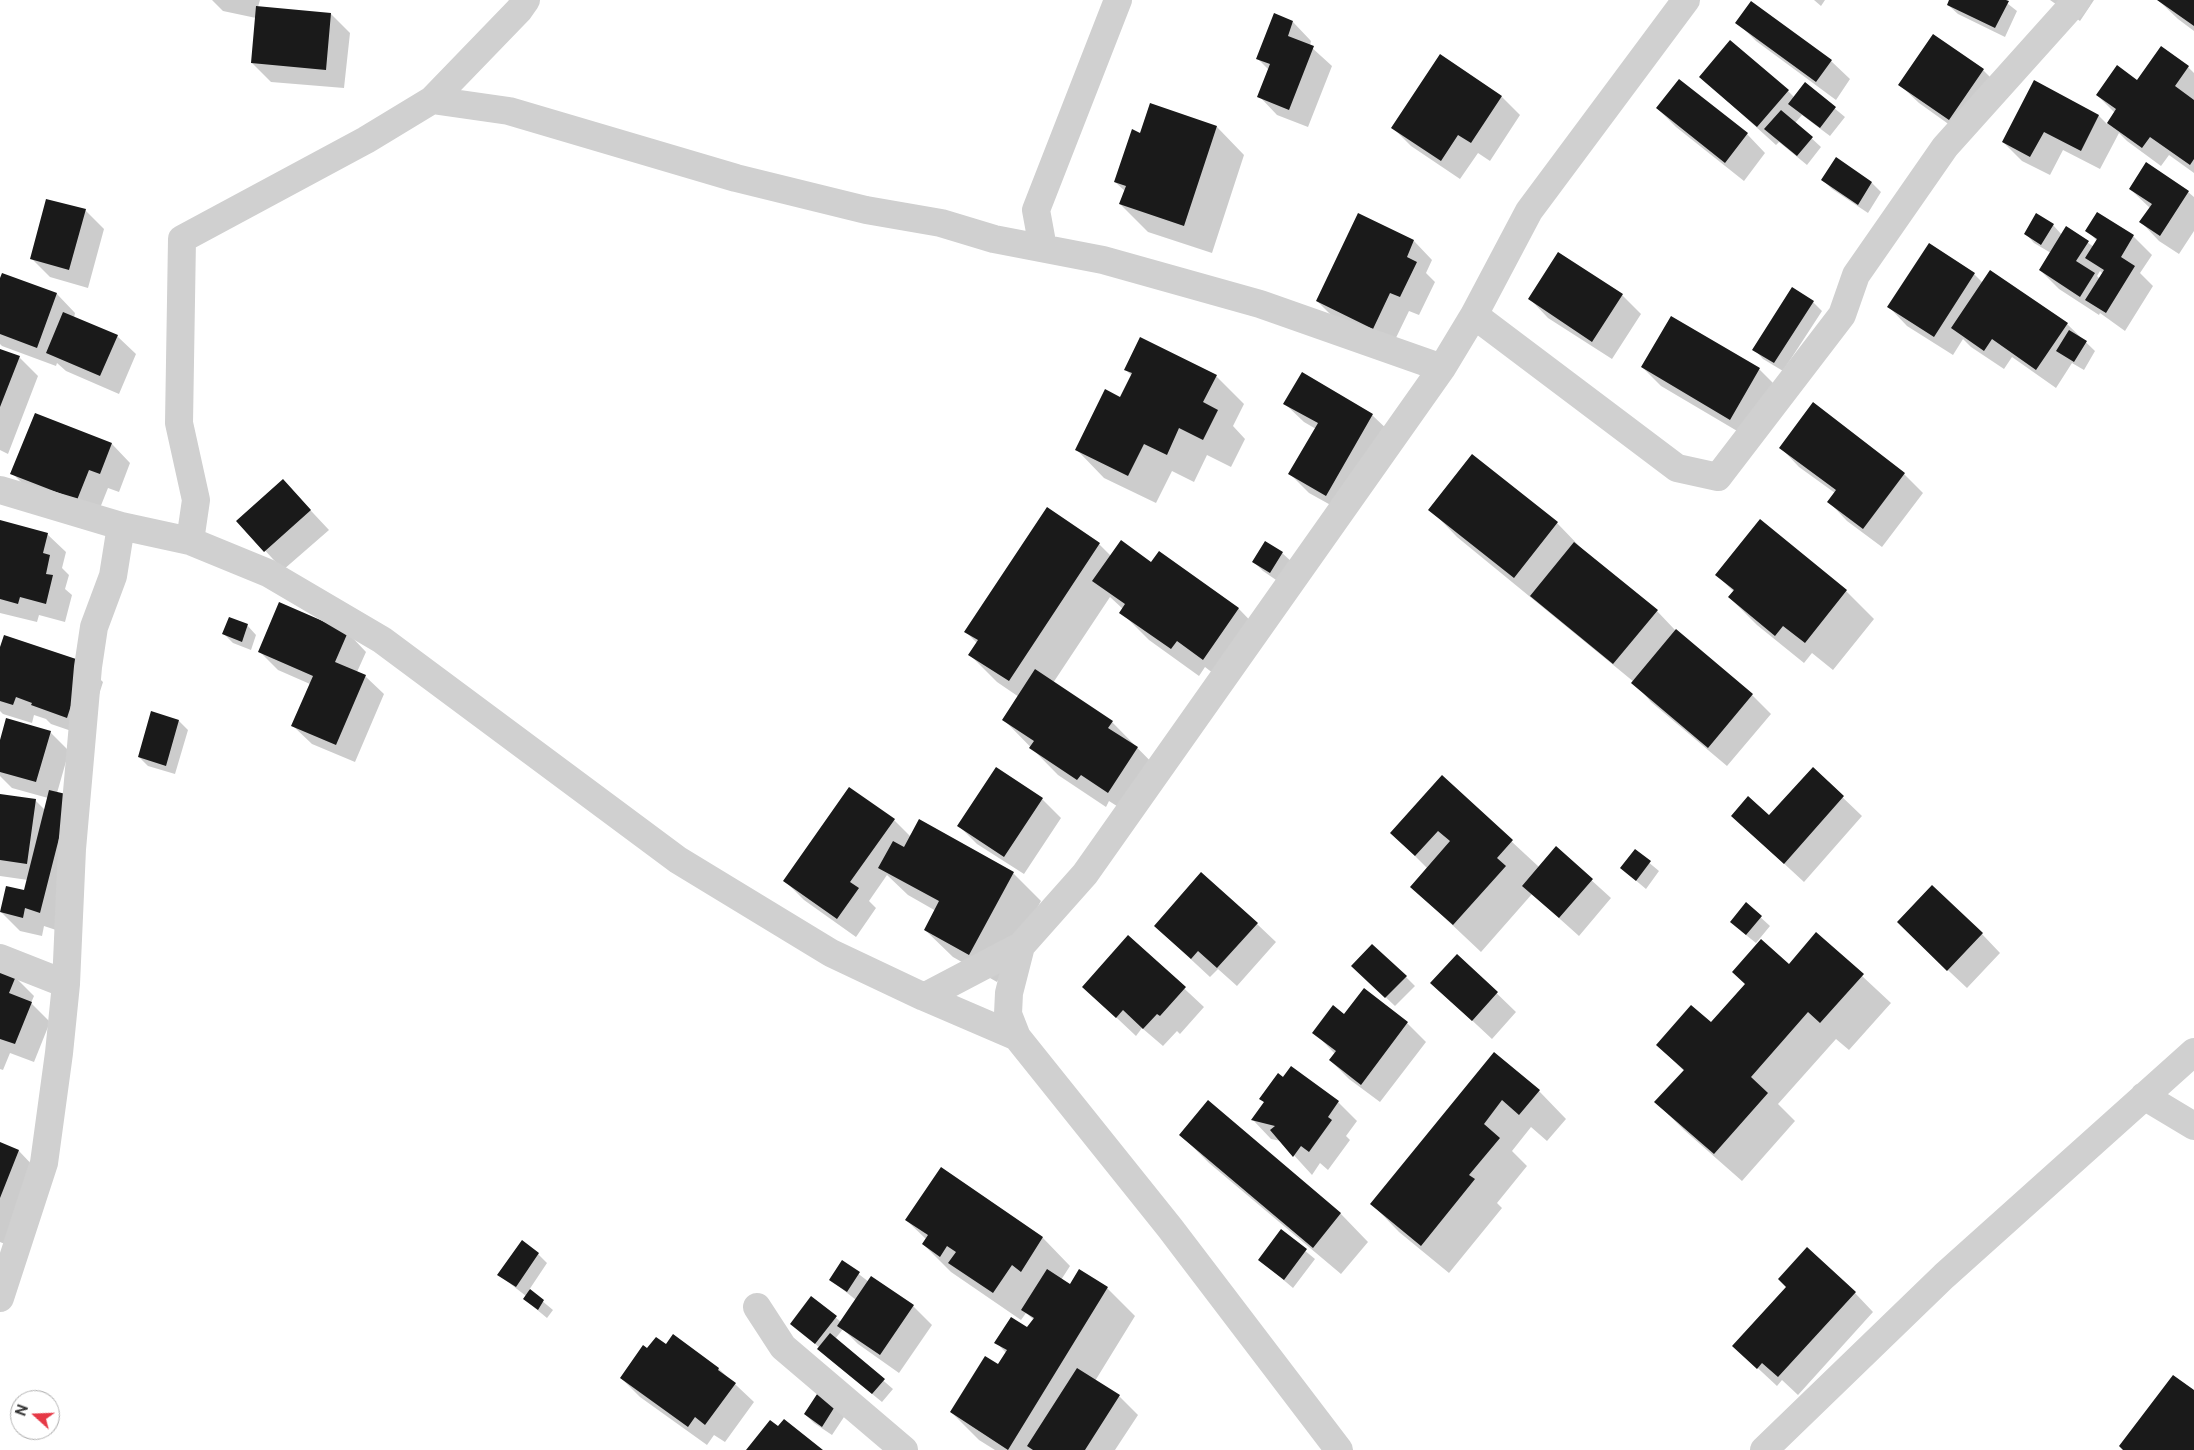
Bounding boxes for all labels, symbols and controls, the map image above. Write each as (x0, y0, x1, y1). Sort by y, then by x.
north arrow (10, 1390, 60, 1440)
text: N (12, 1402, 31, 1418)

